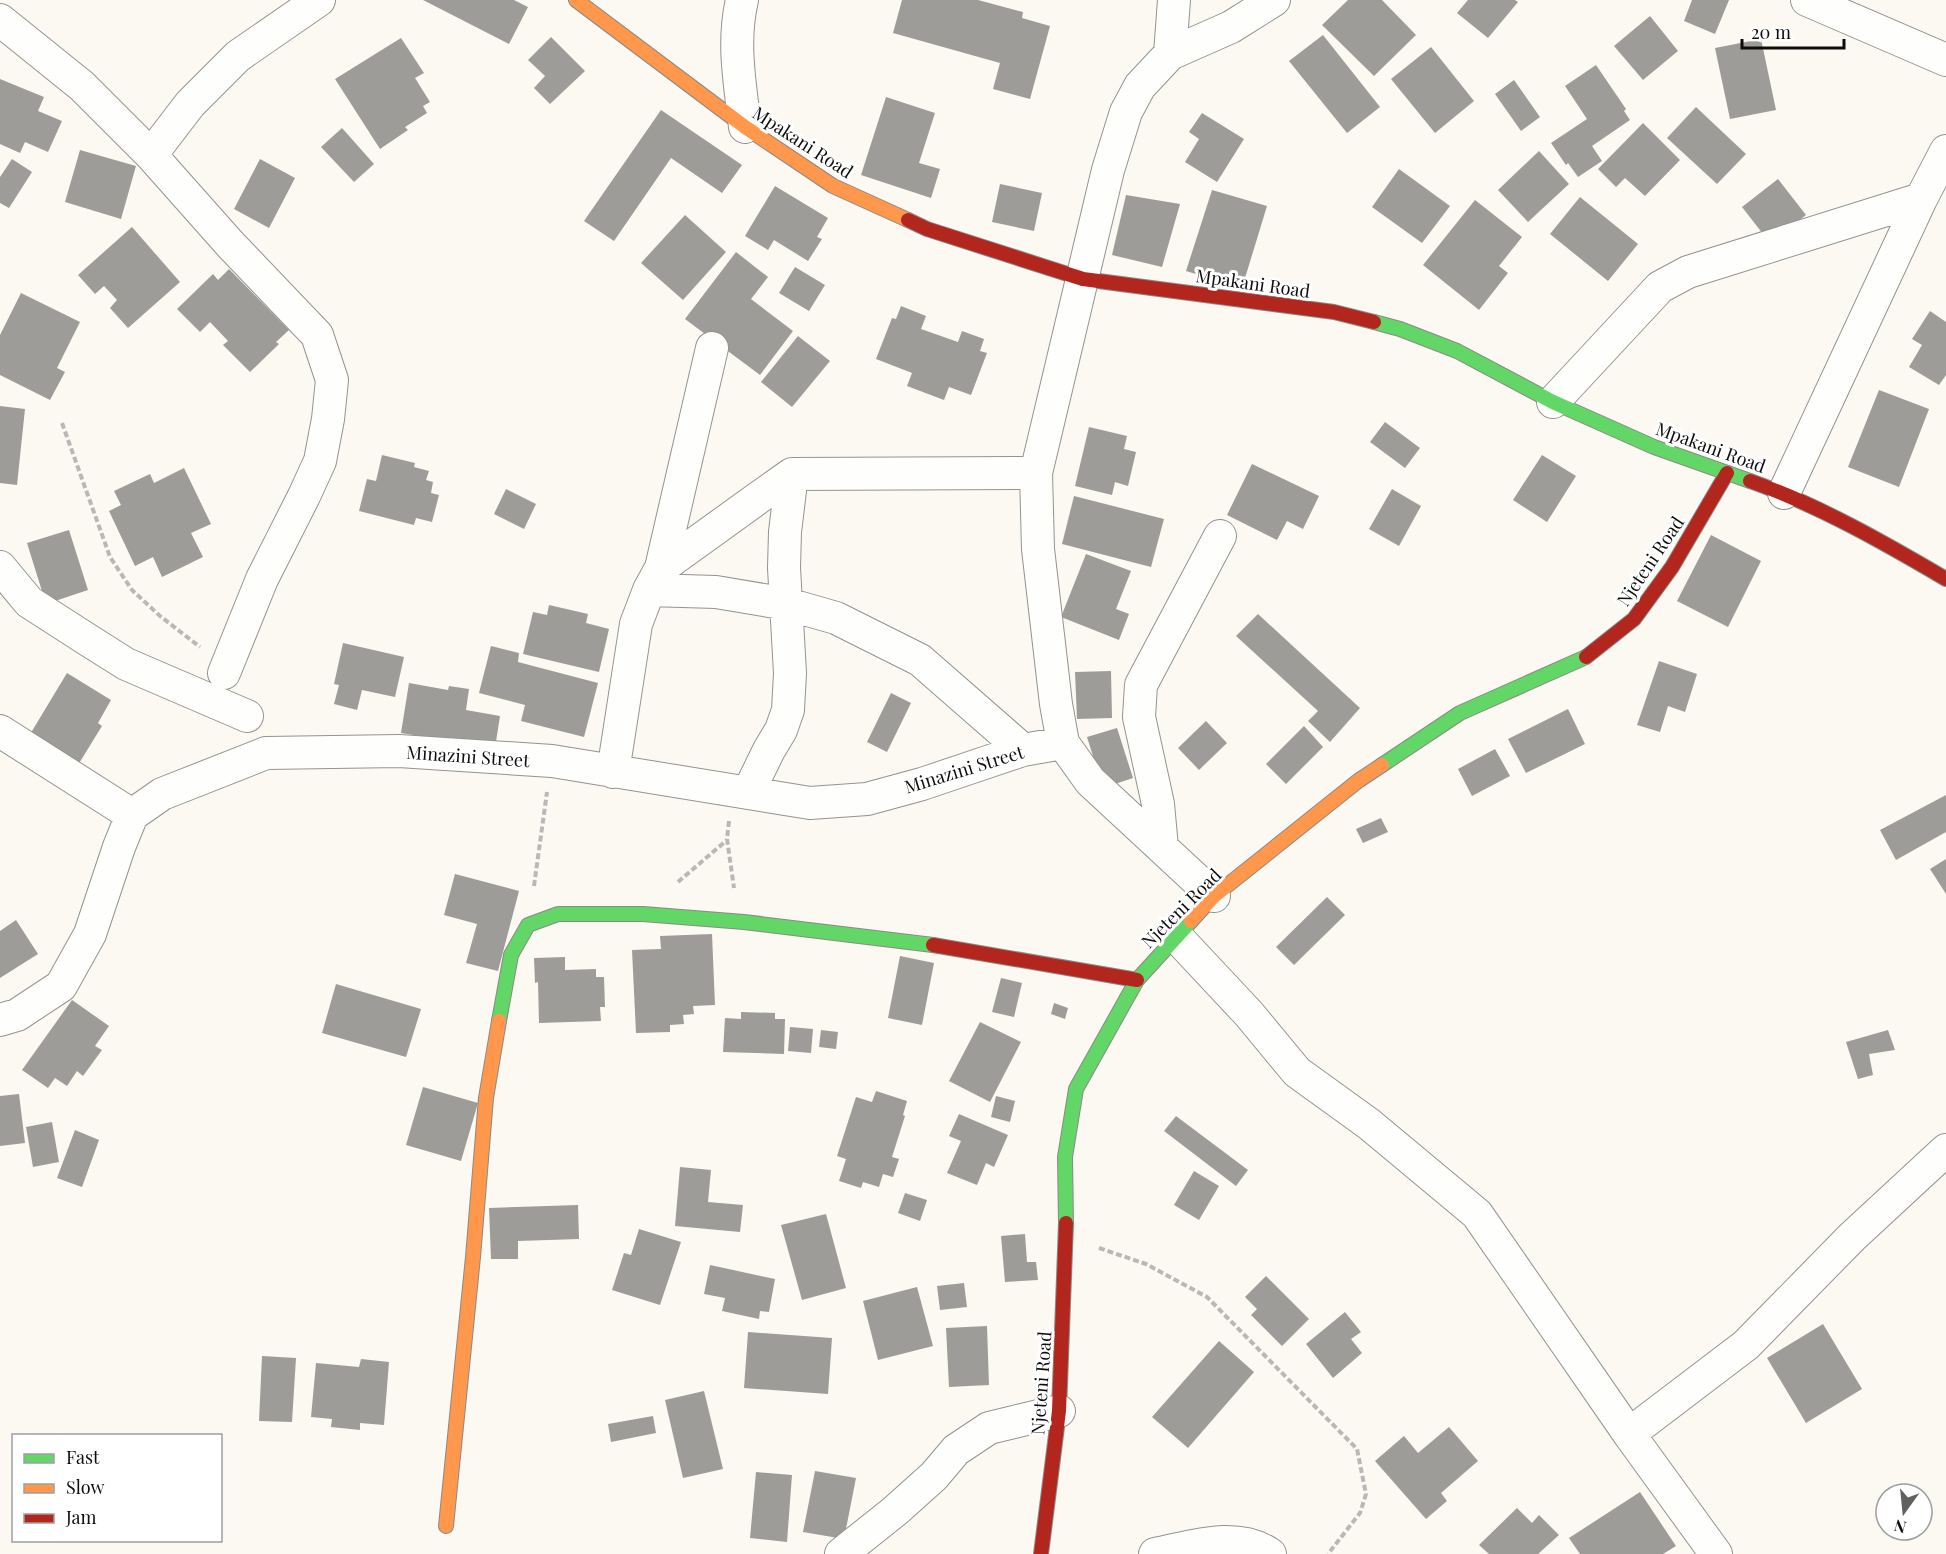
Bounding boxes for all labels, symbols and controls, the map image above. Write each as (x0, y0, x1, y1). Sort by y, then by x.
scale bar (1742, 12, 1844, 50)
text: 20 m (1751, 20, 1791, 44)
street label: Mpakani Road (748, 101, 858, 184)
street label: Mpakani Road (1194, 263, 1312, 303)
street label: Mpakani Road (1653, 416, 1770, 478)
street label: Njeteni Road (1611, 511, 1689, 611)
street label: Minazini Street (902, 739, 1027, 799)
street label: Minazini Street (406, 740, 531, 772)
street label: Njeteni Road (1136, 863, 1226, 953)
street label: Njeteni Road (1025, 1330, 1057, 1435)
legend (12, 1434, 222, 1542)
text: Fast (66, 1445, 100, 1469)
text: Slow (66, 1475, 104, 1499)
north arrow (1874, 1482, 1934, 1542)
text: Jam (65, 1505, 96, 1529)
text: N (1891, 1515, 1908, 1539)

